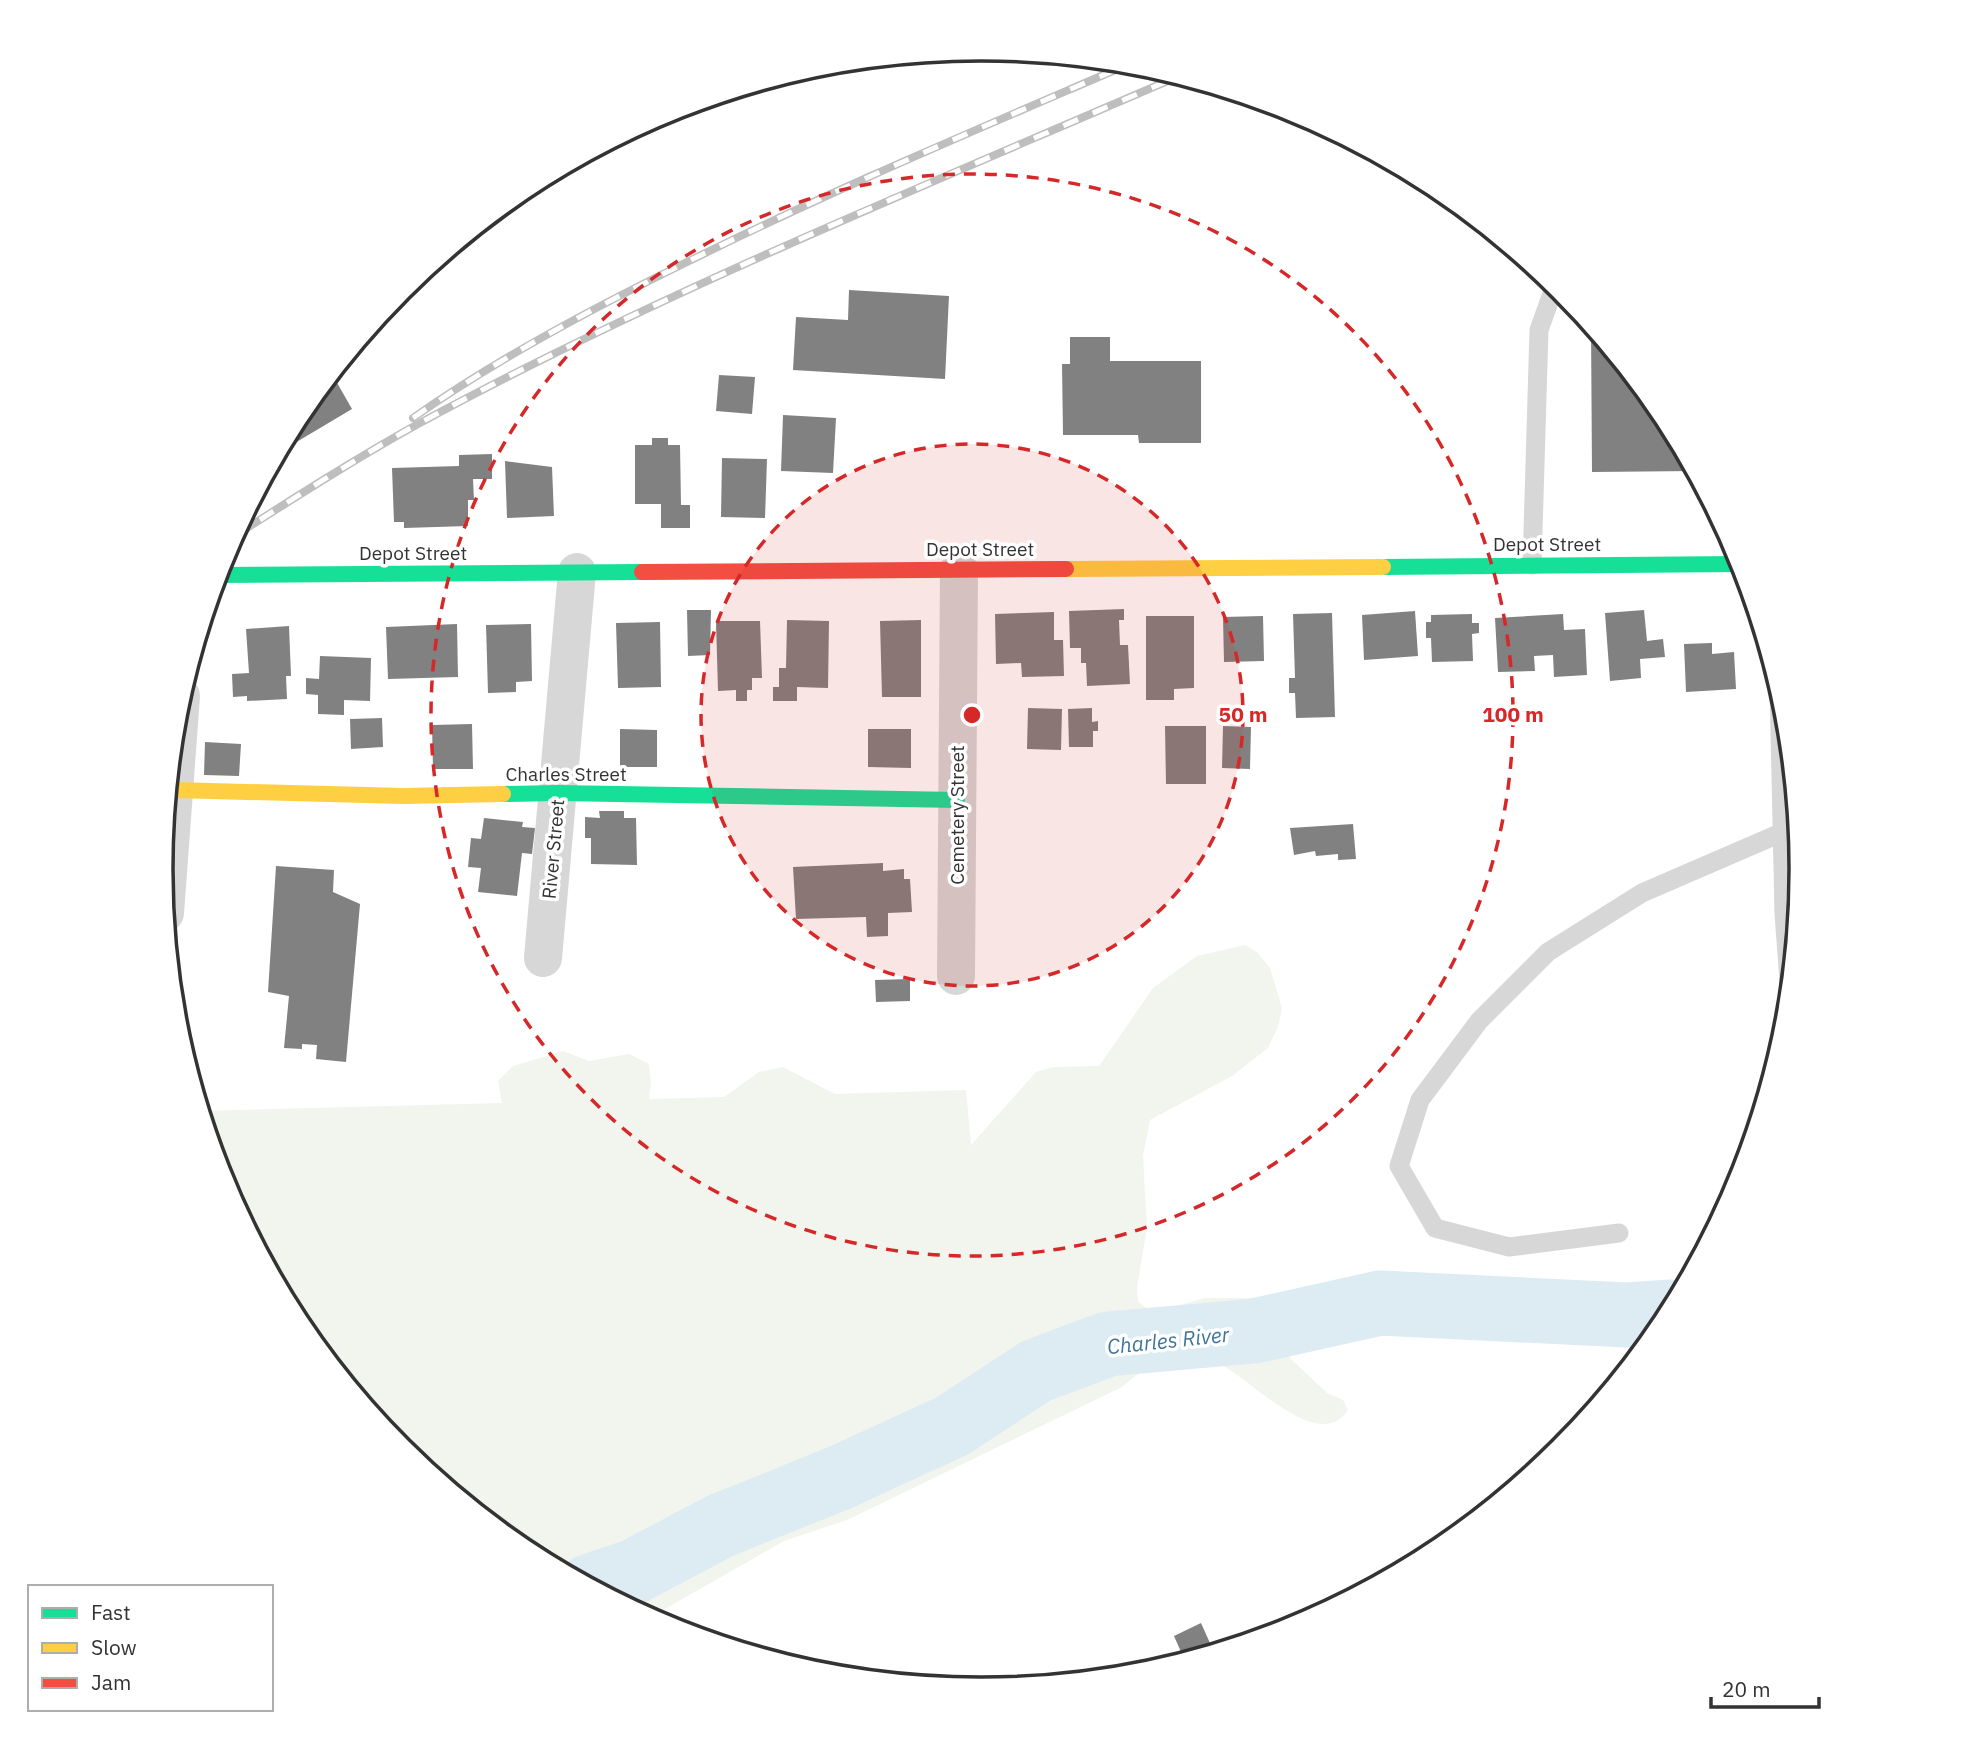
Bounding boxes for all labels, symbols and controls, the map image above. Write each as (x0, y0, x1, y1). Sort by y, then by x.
street label: Depot Street (1493, 532, 1601, 556)
street label: Depot Street (926, 537, 1034, 561)
street label: Depot Street (359, 541, 467, 565)
text: 50 m (1219, 700, 1267, 728)
text: 100 m (1482, 700, 1544, 728)
centre of rings (960, 703, 984, 727)
street label: Cemetery Street (945, 745, 969, 885)
street label: Charles Street (505, 762, 627, 786)
street label: River Street (537, 798, 569, 900)
water label: Charles River (1106, 1320, 1232, 1360)
legend (28, 1585, 273, 1711)
text: Fast (91, 1598, 131, 1626)
text: Slow (91, 1633, 137, 1661)
scale bar (1711, 1666, 1820, 1710)
text: Jam (91, 1668, 131, 1696)
text: 20 m (1722, 1675, 1771, 1703)

